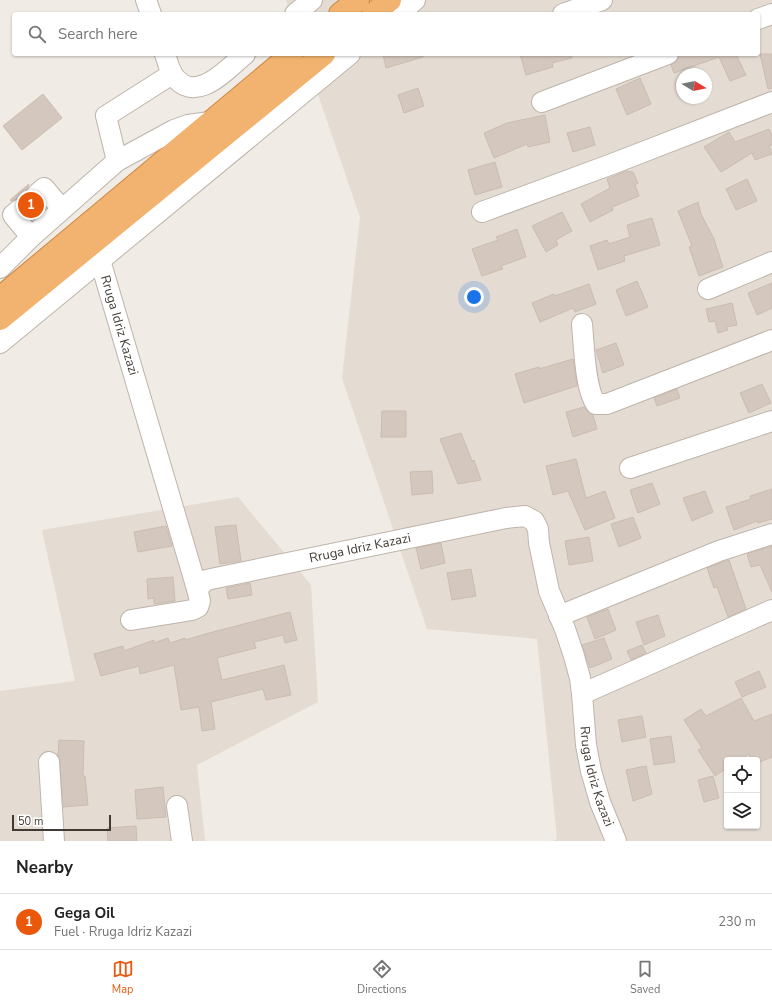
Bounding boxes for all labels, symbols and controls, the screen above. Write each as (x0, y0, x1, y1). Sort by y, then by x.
search box (12, 12, 760, 56)
icon: search (26, 23, 48, 45)
text: Search here (58, 24, 138, 44)
north arrow (676, 68, 712, 104)
pin: 1 (18, 190, 44, 220)
street label: Rruga Idriz Kazazi (96, 273, 142, 377)
your location (464, 287, 484, 307)
street label: Rruga Idriz Kazazi (308, 529, 412, 567)
street label: Rruga Idriz Kazazi (576, 725, 618, 829)
map controls (724, 757, 760, 829)
button: locate (724, 757, 760, 793)
button: layers (724, 793, 760, 829)
scale bar (12, 813, 111, 832)
text: 50 m (18, 814, 43, 829)
text: Nearby (16, 856, 73, 879)
text: Gega Oil (54, 903, 115, 923)
text: 1 (25, 913, 33, 931)
text: 230 m (718, 913, 756, 931)
text: Fuel · Rruga Idriz Kazazi (54, 923, 192, 941)
tab: Map (112, 958, 134, 997)
tab: Directions (357, 958, 407, 997)
tab: Saved (630, 958, 660, 997)

